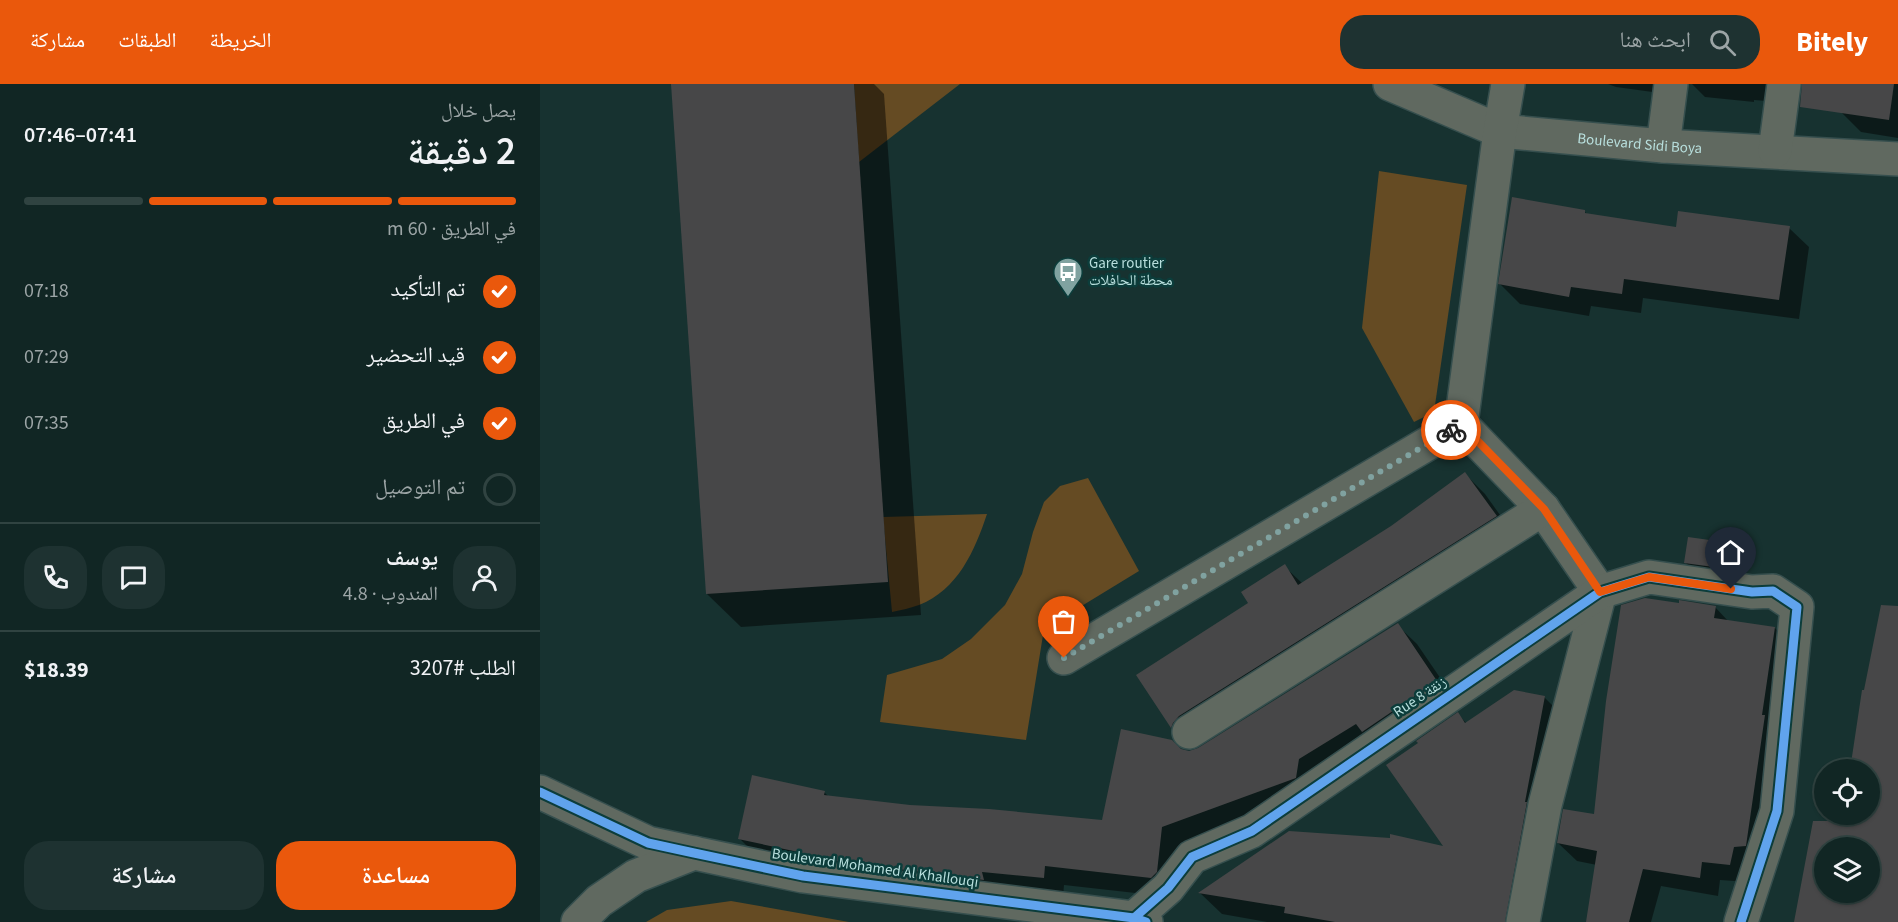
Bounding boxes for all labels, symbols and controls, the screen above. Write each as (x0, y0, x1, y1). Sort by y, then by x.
search box (1340, 15, 1760, 69)
text: Bitely (1796, 22, 1868, 62)
text: ابحث هنا (1620, 24, 1691, 56)
text: مشاركة (30, 25, 85, 55)
text: الطبقات (118, 25, 177, 55)
text: الخريطة (210, 25, 271, 55)
icon: search (1706, 26, 1739, 59)
text: يصل خلال (441, 97, 516, 125)
text: 07:41–07:46 (24, 119, 137, 151)
text: 2 دقيقة (407, 124, 516, 180)
street label: Boulevard Sidi Boya (1577, 128, 1703, 159)
text: في الطريق · 60 m (387, 215, 516, 243)
place label: Gare routier محطة الحافلات (1089, 253, 1173, 291)
bus stop icon: Gare routier محطة الحافلات (1052, 256, 1084, 298)
text: تم التأكيد (391, 273, 465, 305)
icon: check (483, 275, 516, 308)
text: 07:18 (24, 277, 69, 305)
text: قيد التحضير (367, 339, 465, 371)
icon: check (483, 341, 516, 374)
text: 07:29 (24, 343, 69, 371)
courier (1421, 400, 1481, 460)
text: في الطريق (382, 405, 465, 437)
icon: check (483, 407, 516, 440)
text: 07:35 (24, 409, 69, 437)
icon: bike (1435, 414, 1468, 447)
text: تم التوصيل (375, 471, 465, 503)
pin (1705, 527, 1756, 589)
icon: home (1714, 536, 1747, 569)
text: يوسف (386, 542, 438, 574)
button: phone (24, 546, 87, 609)
button: chat (102, 546, 165, 609)
button: person (453, 546, 516, 609)
text: المندوب · 4.8 (343, 580, 438, 608)
pin (1038, 596, 1089, 658)
icon: bag (1047, 605, 1080, 638)
text: الطلب #3207 (410, 652, 516, 684)
text: $18.39 (24, 654, 89, 686)
street label: Rue 8 زنقة (1389, 671, 1451, 723)
map controls (1814, 759, 1880, 903)
button: locate (1814, 759, 1880, 825)
button: layers (1814, 837, 1880, 903)
button: مشاركة (24, 841, 264, 910)
button: مساعدة (276, 841, 516, 910)
street label: Boulevard Mohamed Al Khallouqi (770, 843, 980, 893)

